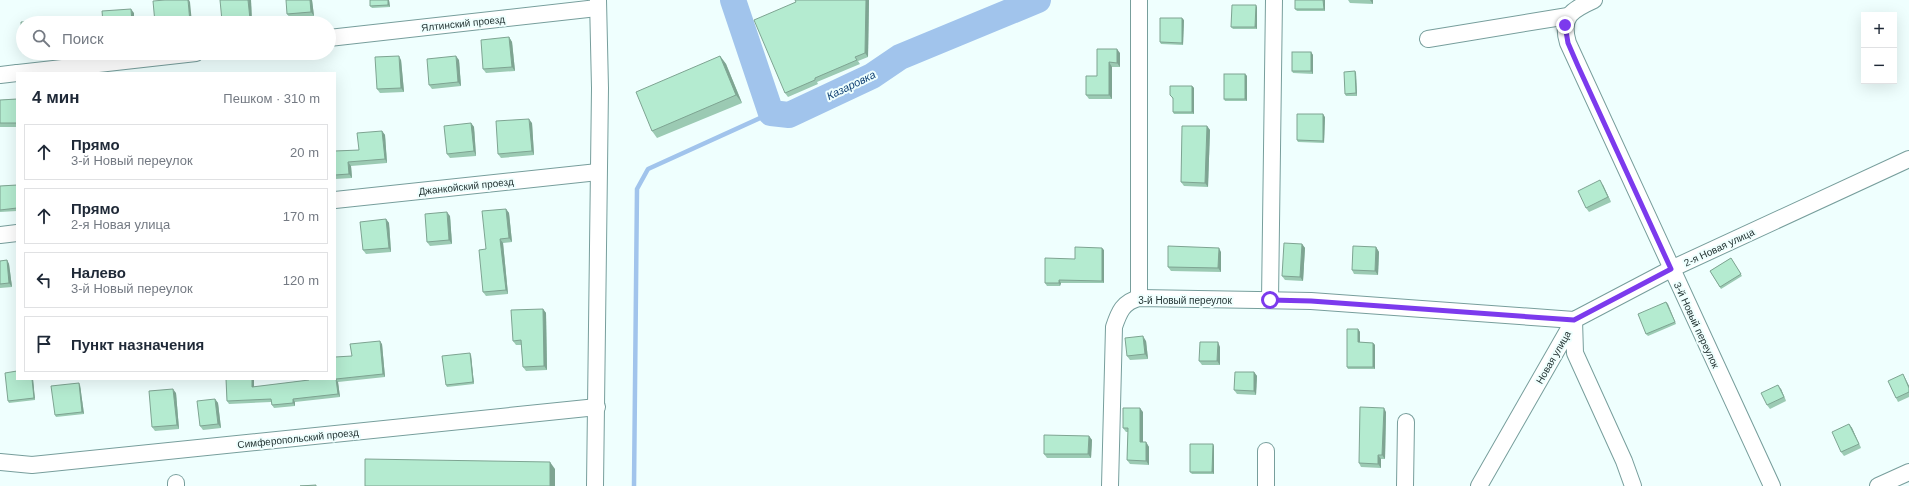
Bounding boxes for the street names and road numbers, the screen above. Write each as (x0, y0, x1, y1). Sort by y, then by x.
street label: Ялтинский проезд (421, 14, 506, 33)
street label: Джанкойский проезд (418, 176, 514, 197)
street label: 2-я Новая улица (1682, 226, 1757, 269)
street label: 3-й Новый переулок (1672, 280, 1722, 370)
street label: 3-й Новый переулок (1138, 295, 1232, 306)
street label: Новая улица (1534, 328, 1573, 386)
street label: Симферопольский проезд (237, 427, 359, 450)

